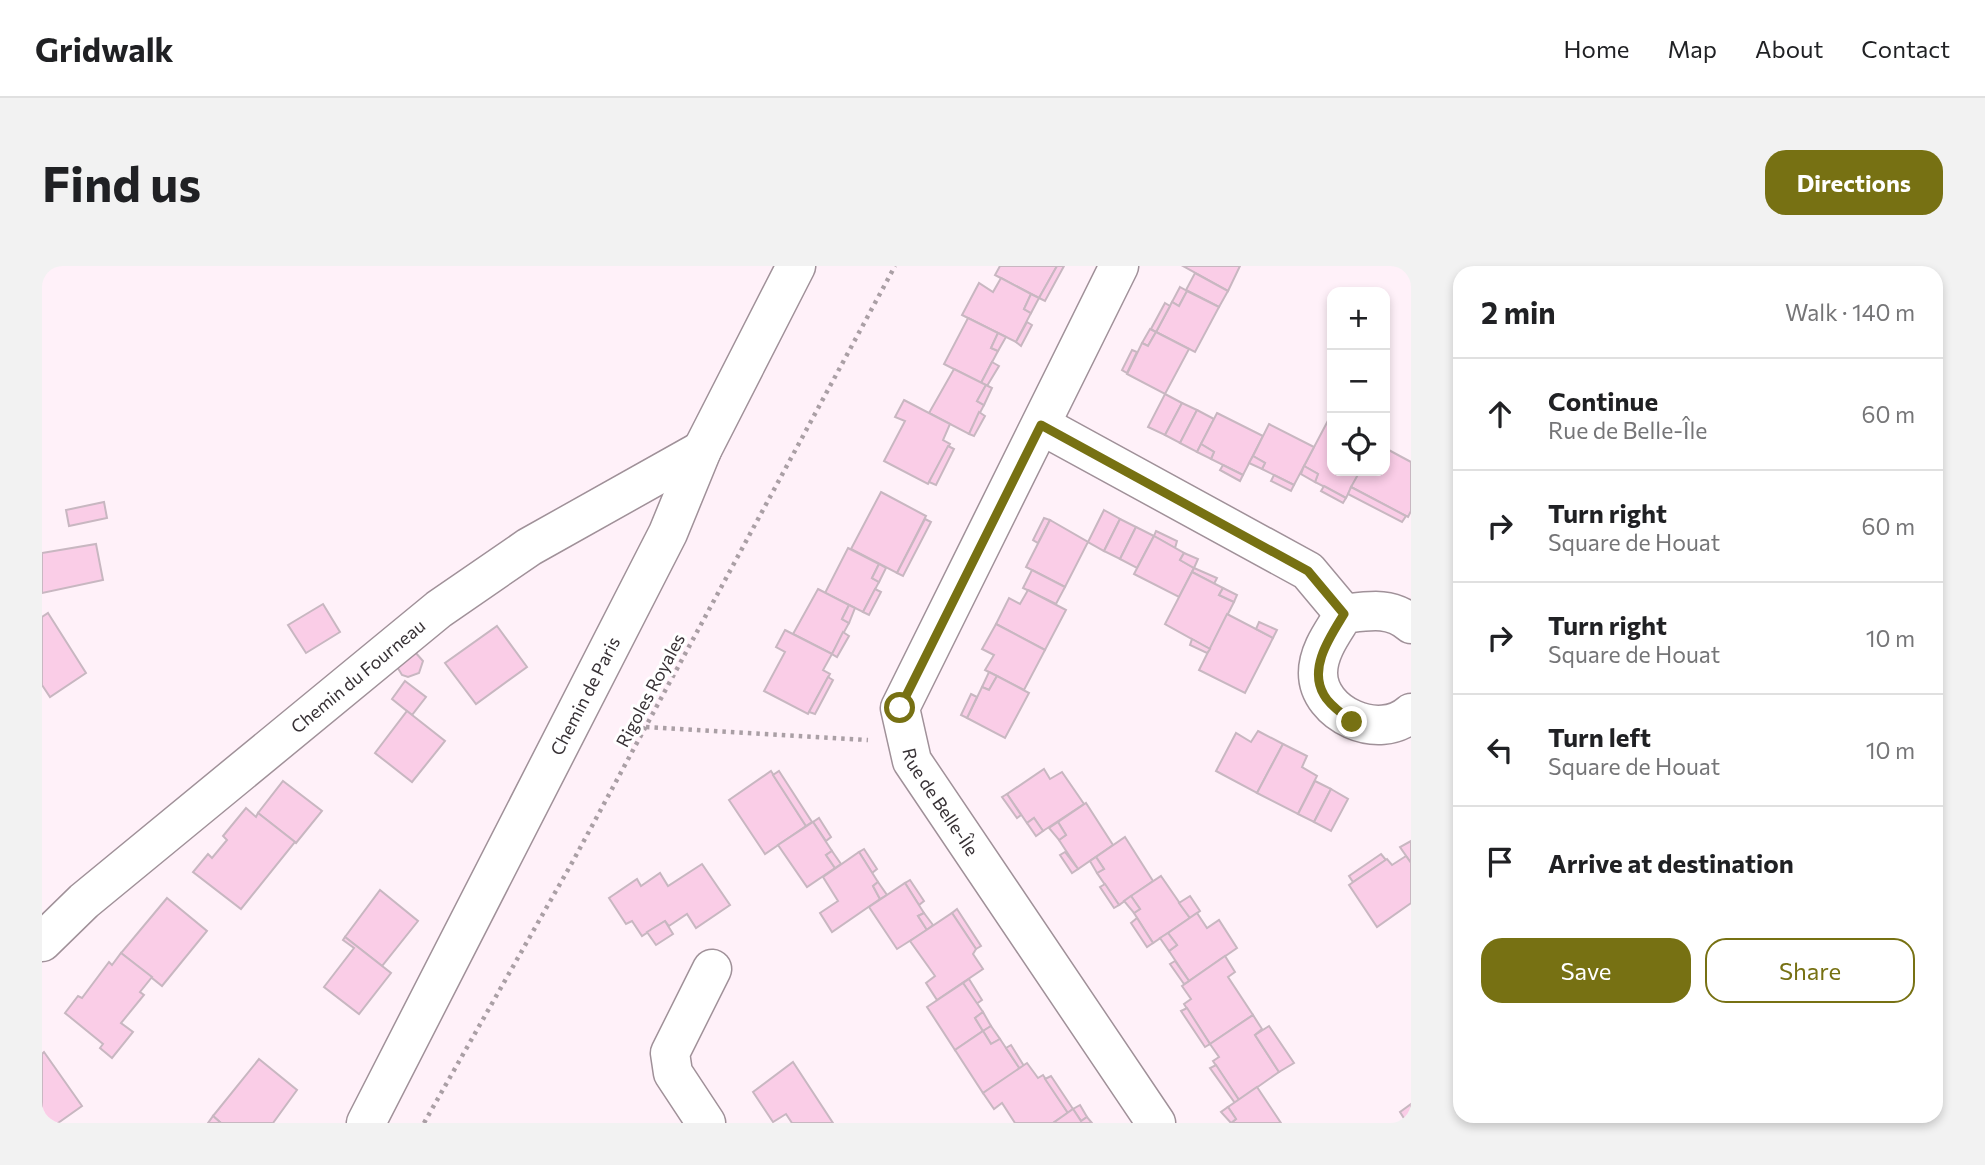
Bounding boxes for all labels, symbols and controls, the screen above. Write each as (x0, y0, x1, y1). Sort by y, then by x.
text: Gridwalk (35, 28, 174, 69)
text: Home (1564, 34, 1630, 63)
text: Map (1668, 34, 1717, 63)
text: About (1755, 34, 1823, 63)
text: Contact (1861, 34, 1950, 63)
button: Directions (1765, 150, 1943, 215)
text: Find us (42, 152, 201, 212)
map controls (1327, 287, 1390, 476)
button: + (1327, 287, 1390, 350)
text: 2 min (1481, 293, 1556, 330)
text: Walk · 140 m (1785, 298, 1915, 326)
button: − (1327, 350, 1390, 413)
text: Continue (1548, 385, 1658, 416)
icon: ahead (1481, 395, 1519, 433)
text: 60 m (1862, 400, 1915, 428)
button: locate (1327, 413, 1390, 476)
text: Rue de Belle-Île (1548, 416, 1707, 444)
text: Turn right (1548, 497, 1667, 528)
icon: right (1481, 507, 1519, 545)
text: 60 m (1862, 512, 1915, 540)
text: Square de Houat (1548, 528, 1720, 556)
text: Turn right (1548, 609, 1667, 640)
street label: Chemin du Fourneau (286, 614, 429, 738)
icon: right (1481, 619, 1519, 657)
text: 10 m (1866, 624, 1915, 652)
street label: Rigoles Royales (611, 629, 689, 751)
street label: Chemin de Paris (545, 633, 624, 759)
text: Square de Houat (1548, 640, 1720, 668)
route start (884, 692, 915, 723)
route end (1336, 706, 1367, 737)
text: Turn left (1548, 721, 1651, 752)
icon: left (1481, 731, 1519, 769)
text: 10 m (1866, 736, 1915, 764)
street label: Rue de Belle-Île (898, 746, 984, 860)
text: Square de Houat (1548, 752, 1720, 780)
icon: arrive (1481, 843, 1519, 881)
text: Arrive at destination (1548, 847, 1794, 878)
button: Save (1481, 938, 1691, 1003)
button: Share (1705, 938, 1915, 1003)

